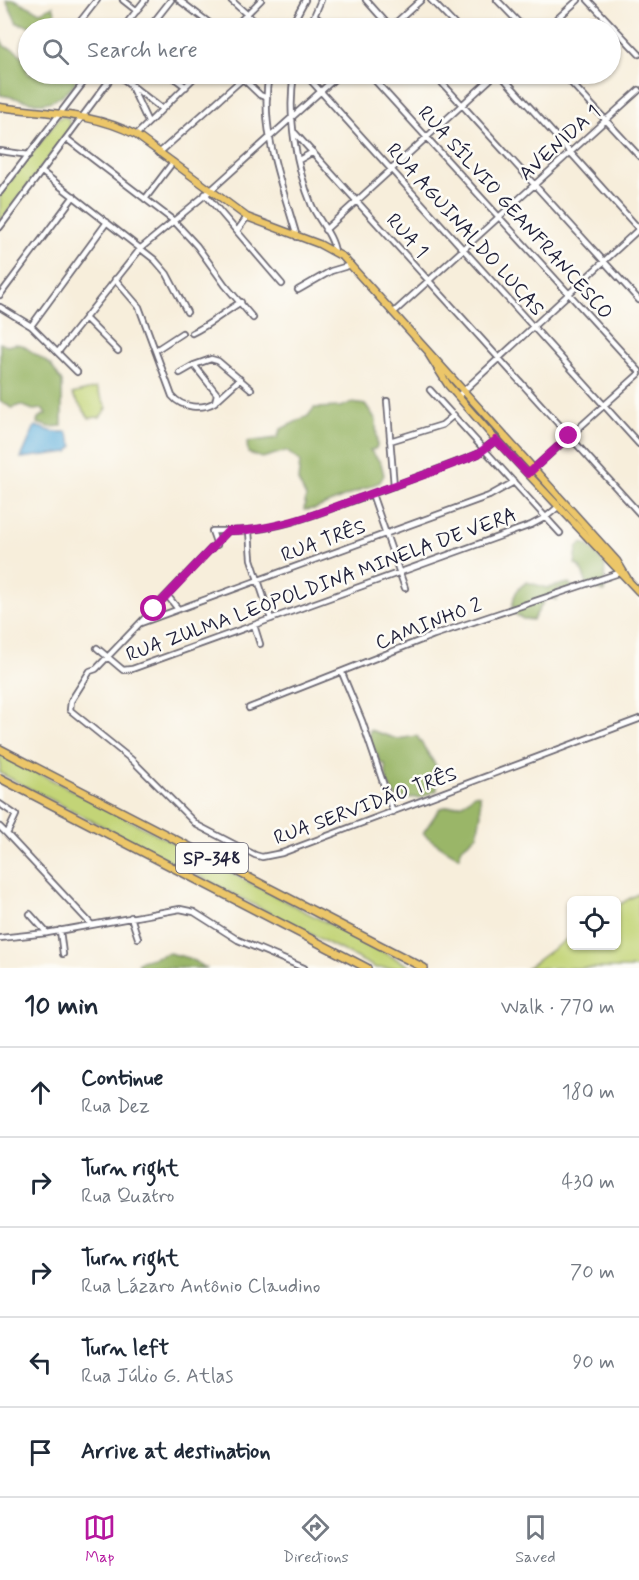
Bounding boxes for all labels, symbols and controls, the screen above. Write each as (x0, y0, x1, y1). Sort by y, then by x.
search box (18, 18, 621, 84)
icon: search (39, 35, 72, 68)
text: Search here (87, 37, 198, 65)
street label: AVENIDA 1 (513, 99, 607, 187)
street label: RUA SÍLVIO GEANFRANCESCO (411, 100, 618, 326)
street label: RUA AGUINALDO LUCAS (380, 138, 550, 322)
street label: RUA 1 (380, 208, 434, 264)
route end (555, 422, 581, 448)
street label: RUA ZULMA LEOPOLDINA MINELA DE VERA (122, 502, 521, 669)
street label: RUA TRÊS (277, 514, 370, 569)
street label: CAMINHO 2 (372, 592, 486, 657)
route start (140, 595, 166, 621)
street label: RUA SERVIDÃO TRÊS (270, 761, 461, 852)
road number: SP-348 (176, 843, 248, 873)
map controls (567, 896, 621, 950)
button: locate (567, 896, 621, 950)
text: 10 min (24, 990, 99, 1024)
text: Walk · 770 m (501, 994, 615, 1021)
text: Continue (81, 1065, 163, 1093)
icon: ahead (24, 1076, 57, 1109)
text: 180 m (562, 1079, 615, 1106)
text: Rua Dez (81, 1093, 150, 1120)
text: Turn right (81, 1155, 179, 1183)
icon: right (24, 1166, 57, 1199)
text: 430 m (562, 1169, 615, 1196)
text: Rua Quatro (81, 1183, 175, 1210)
text: Turn right (81, 1245, 179, 1273)
icon: right (24, 1256, 57, 1289)
text: 70 m (570, 1259, 615, 1286)
text: Rua Lázaro Antônio Claudino (81, 1273, 321, 1300)
text: Turn left (81, 1335, 169, 1363)
icon: left (24, 1346, 57, 1379)
text: 90 m (572, 1349, 615, 1376)
text: Rua Júlio G. Atlas (81, 1363, 233, 1390)
icon: arrive (24, 1436, 57, 1469)
text: Arrive at destination (81, 1438, 271, 1466)
tab: Map (83, 1511, 116, 1568)
tab: Directions (283, 1511, 349, 1568)
tab: Saved (515, 1511, 556, 1568)

